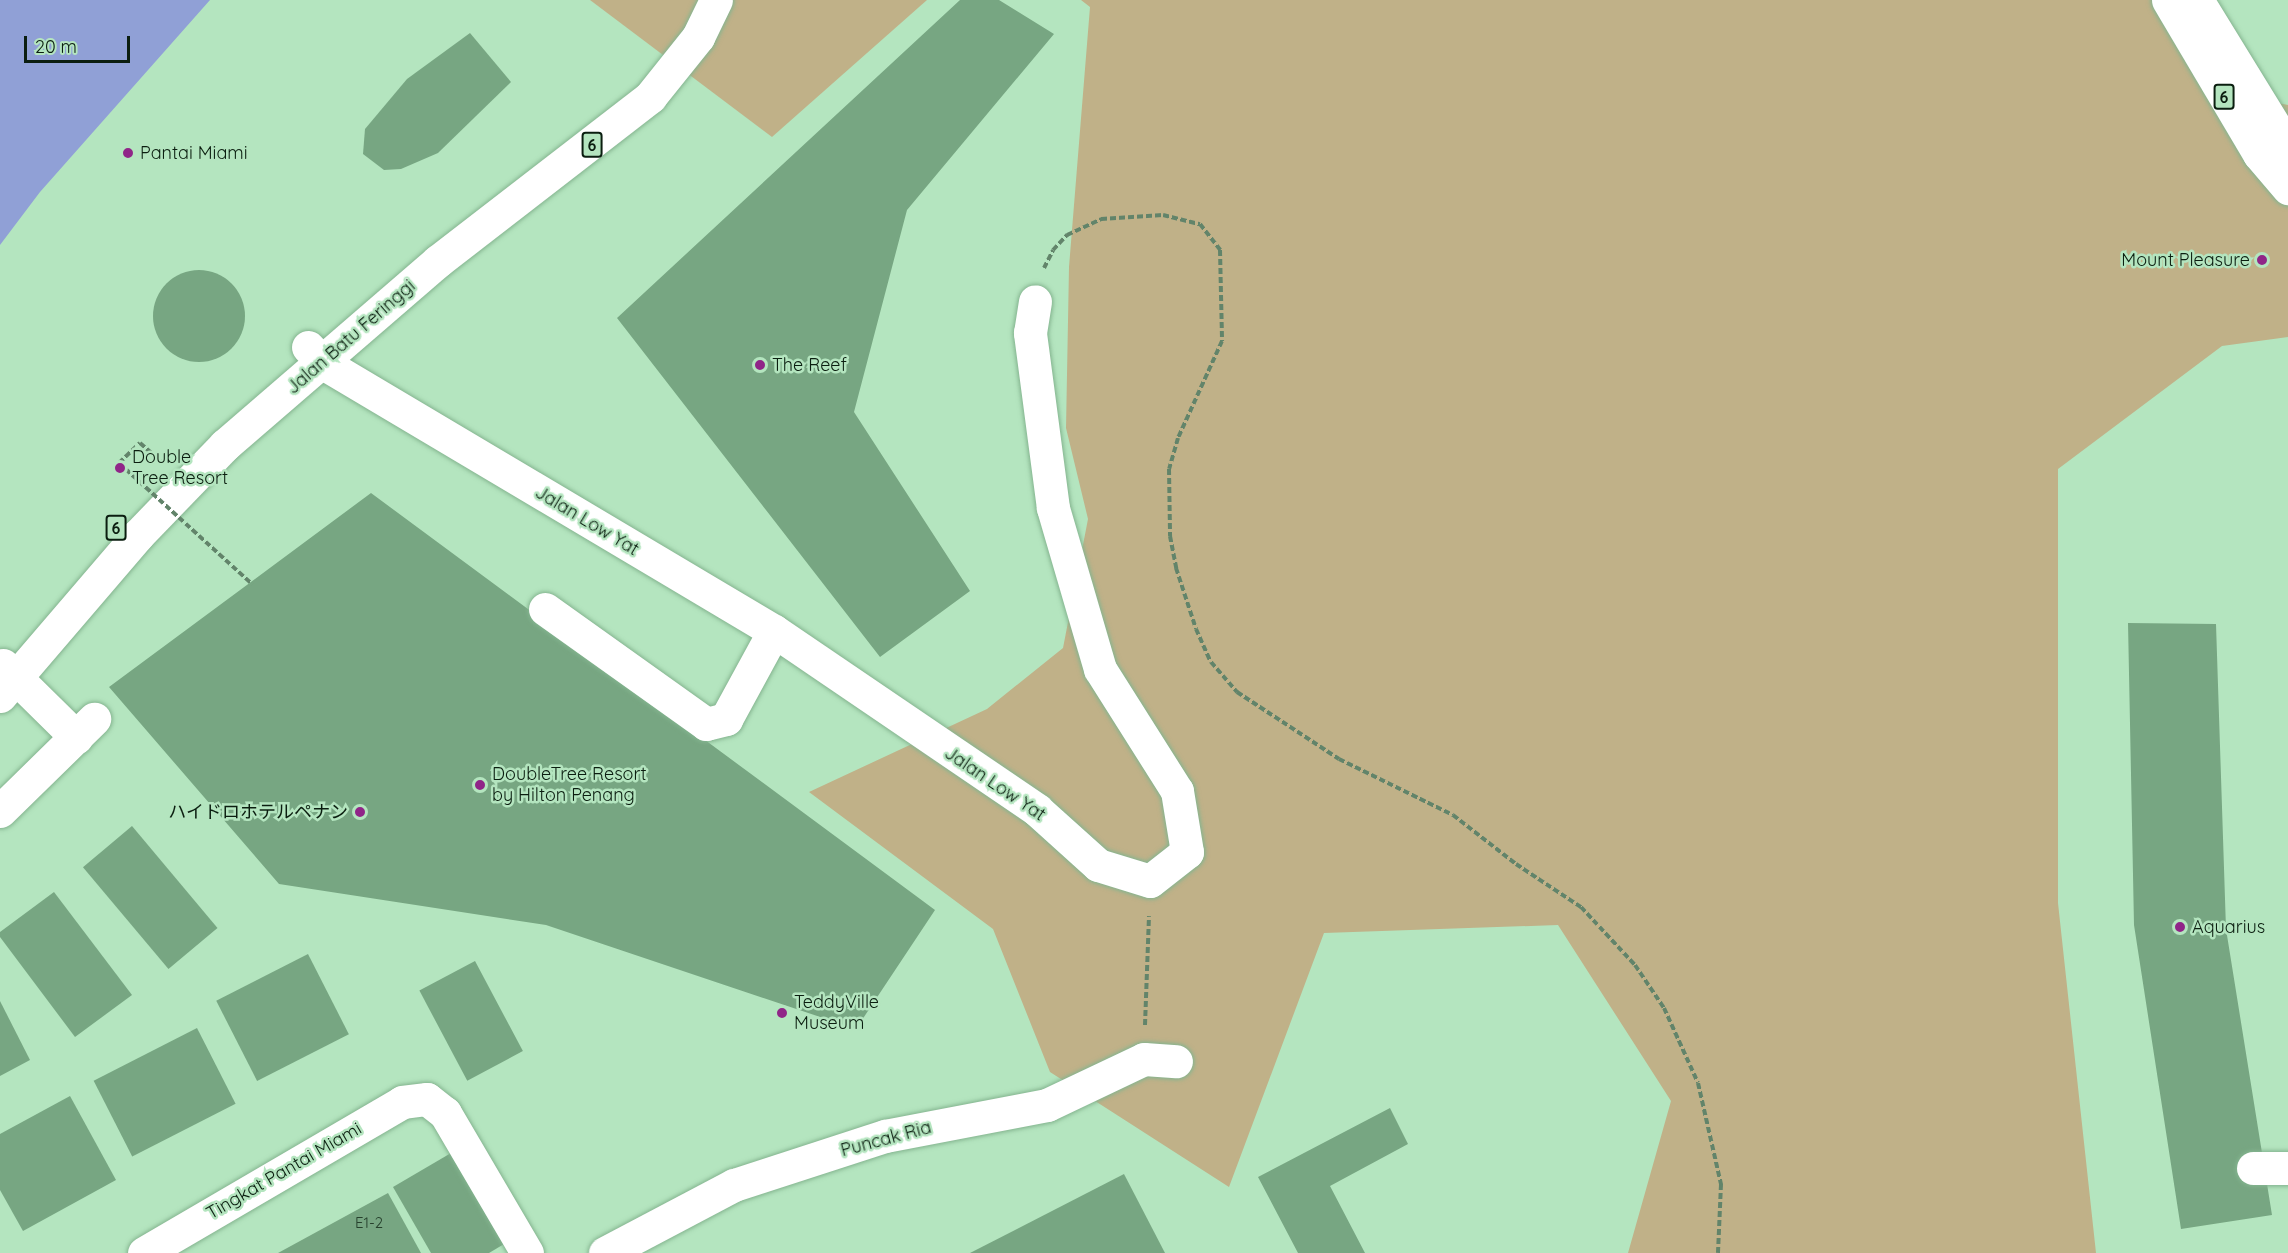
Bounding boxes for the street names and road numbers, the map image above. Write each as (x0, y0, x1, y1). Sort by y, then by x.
road number: 6 (2214, 84, 2234, 110)
road number: 6 (582, 132, 602, 158)
street label: Jalan Batu Feringgi (282, 275, 420, 399)
street label: Jalan Low Yat (531, 482, 643, 560)
road number: 6 (106, 515, 126, 541)
street label: Jalan Low Yat (940, 742, 1050, 826)
street label: Puncak Ria (838, 1117, 934, 1161)
street label: Tingkat Pantai Miami (203, 1118, 365, 1224)

